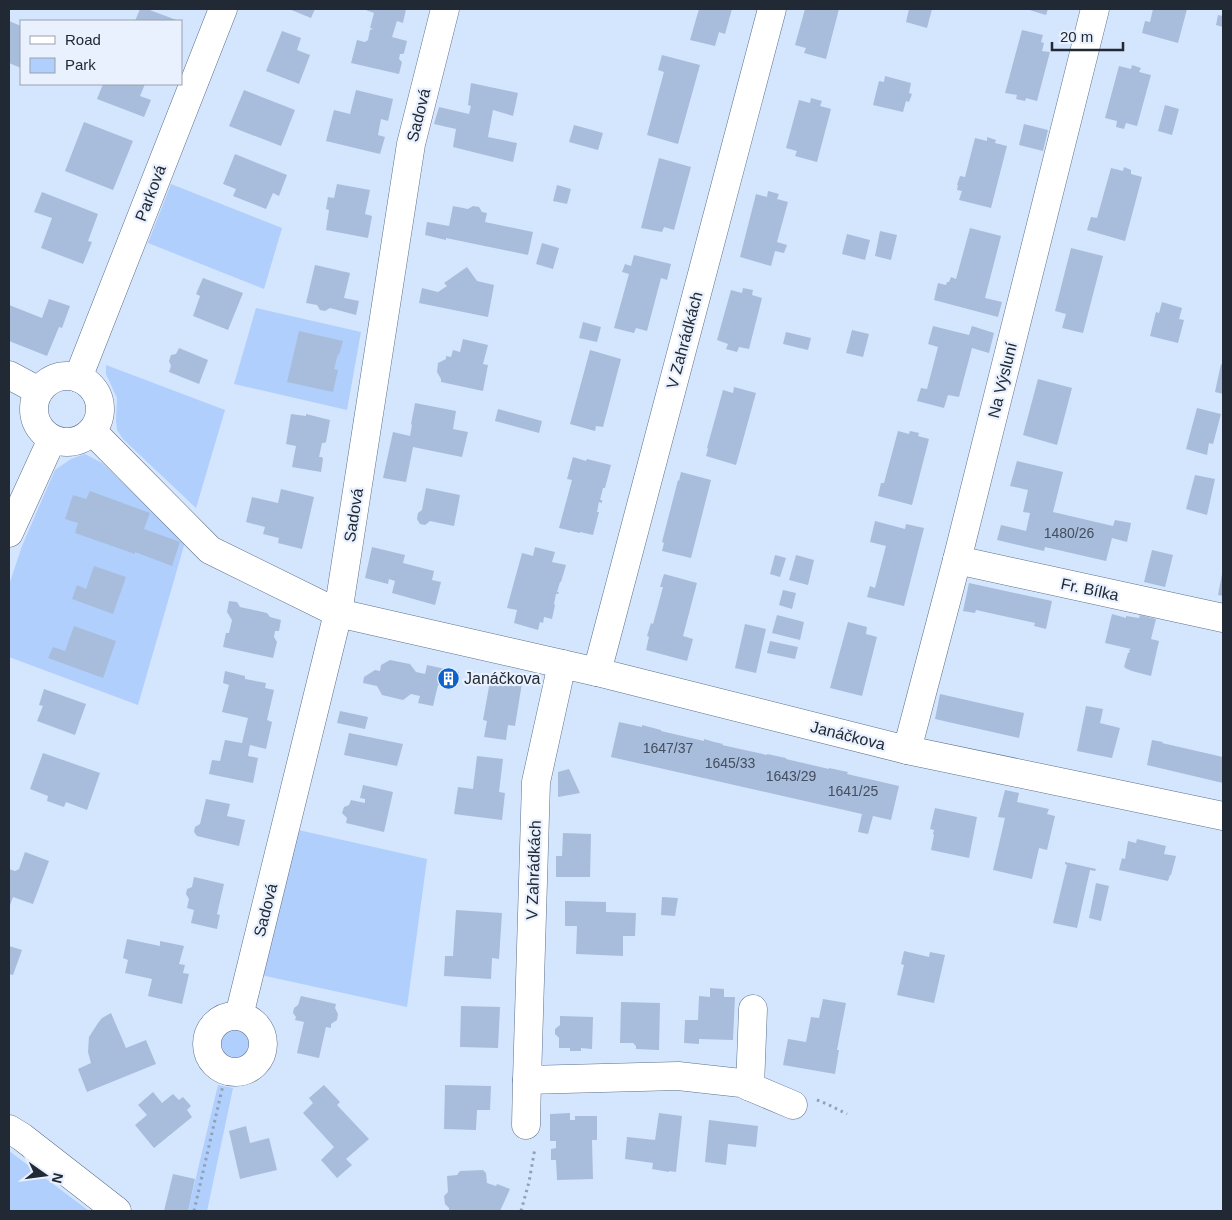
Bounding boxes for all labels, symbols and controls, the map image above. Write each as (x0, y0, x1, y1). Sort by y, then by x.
legend (20, 20, 182, 85)
scale bar (1052, 20, 1123, 52)
text: 20 m (1060, 28, 1093, 45)
text: Road (65, 31, 101, 48)
text: Park (65, 56, 96, 73)
street label: Sadová (404, 87, 433, 144)
street label: Parková (132, 163, 169, 224)
street label: V Zahrádkách (663, 290, 706, 390)
street label: Na Výsluní (985, 340, 1020, 420)
street label: Sadová (341, 487, 366, 543)
house number: 1480/26 (1044, 525, 1095, 541)
street label: Fr. Bílka (1059, 575, 1120, 604)
building icon: Janáčkova (436, 666, 460, 690)
place label: Janáčkova (464, 670, 541, 687)
street label: Janáčkova (809, 718, 887, 753)
house number: 1647/37 (643, 740, 694, 756)
house number: 1645/33 (705, 755, 756, 771)
house number: 1643/29 (766, 768, 817, 784)
house number: 1641/25 (828, 783, 879, 799)
street label: V Zahrádkách (523, 820, 544, 920)
street label: Sadová (251, 882, 280, 939)
north arrow (20, 1150, 70, 1200)
text: N (49, 1171, 67, 1185)

